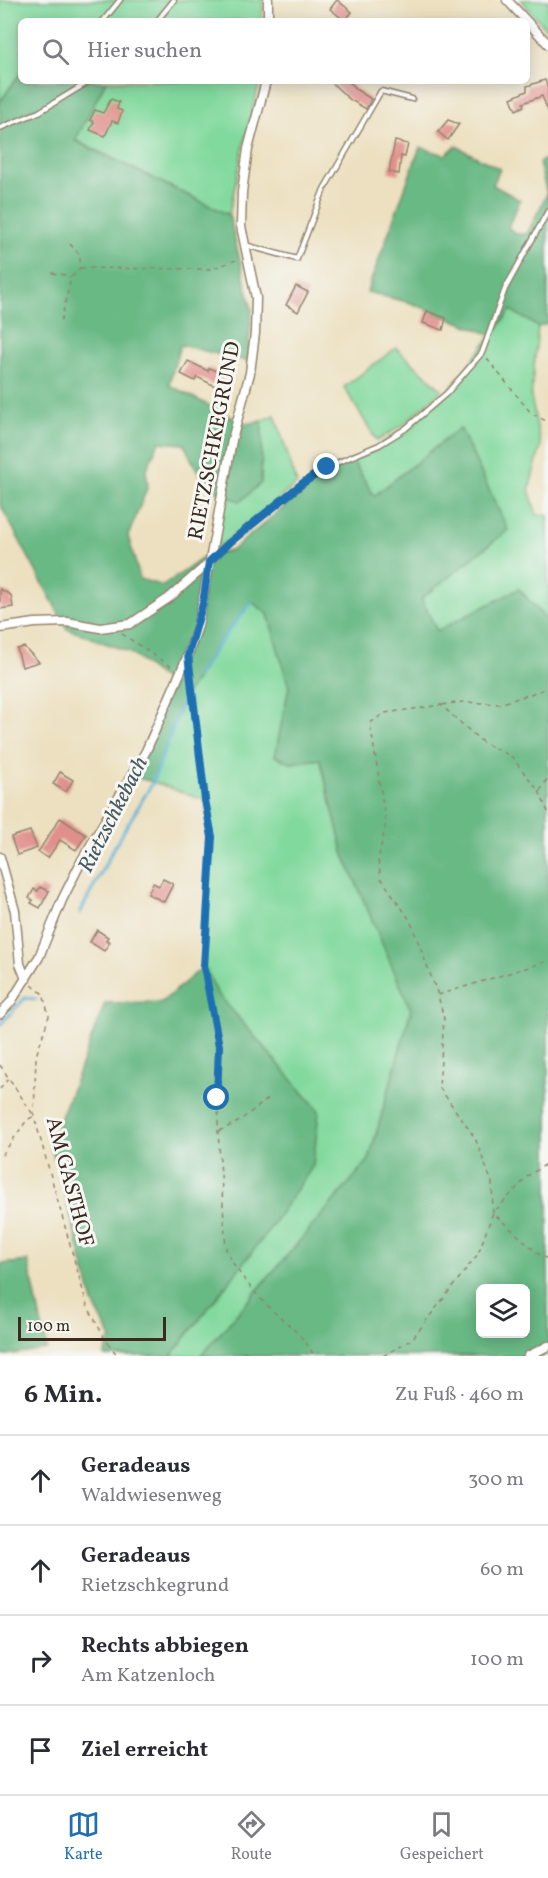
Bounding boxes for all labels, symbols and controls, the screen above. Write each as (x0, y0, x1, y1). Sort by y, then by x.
search box (18, 18, 530, 84)
icon: search (39, 35, 72, 68)
text: Hier suchen (87, 36, 202, 67)
street label: RIETZSCHKEGRUND (182, 339, 248, 543)
route end (313, 453, 339, 479)
water label: Rietzschkebach (71, 751, 157, 879)
route start (203, 1084, 229, 1110)
street label: AM GASTHOF (38, 1114, 100, 1250)
map controls (476, 1284, 530, 1338)
button: layers (476, 1284, 530, 1338)
scale bar (18, 1314, 166, 1342)
text: 100 m (27, 1316, 70, 1338)
text: 6 Min. (24, 1377, 102, 1413)
text: Zu Fuß · 460 m (395, 1381, 524, 1409)
text: Geradeaus (81, 1451, 191, 1482)
icon: ahead (24, 1464, 57, 1497)
text: 300 m (468, 1466, 524, 1494)
text: Waldwiesenweg (81, 1482, 222, 1510)
text: Geradeaus (81, 1541, 191, 1572)
icon: ahead (24, 1554, 57, 1587)
text: 60 m (480, 1556, 524, 1584)
text: Rietzschkegrund (81, 1572, 229, 1600)
text: Rechts abbiegen (81, 1631, 249, 1662)
icon: right (24, 1644, 57, 1677)
text: 100 m (470, 1646, 524, 1674)
text: Am Katzenloch (81, 1662, 215, 1690)
icon: arrive (24, 1734, 57, 1767)
text: Ziel erreicht (81, 1735, 208, 1766)
tab: Karte (64, 1808, 103, 1866)
tab: Route (231, 1808, 272, 1866)
tab: Gespeichert (400, 1808, 484, 1866)

